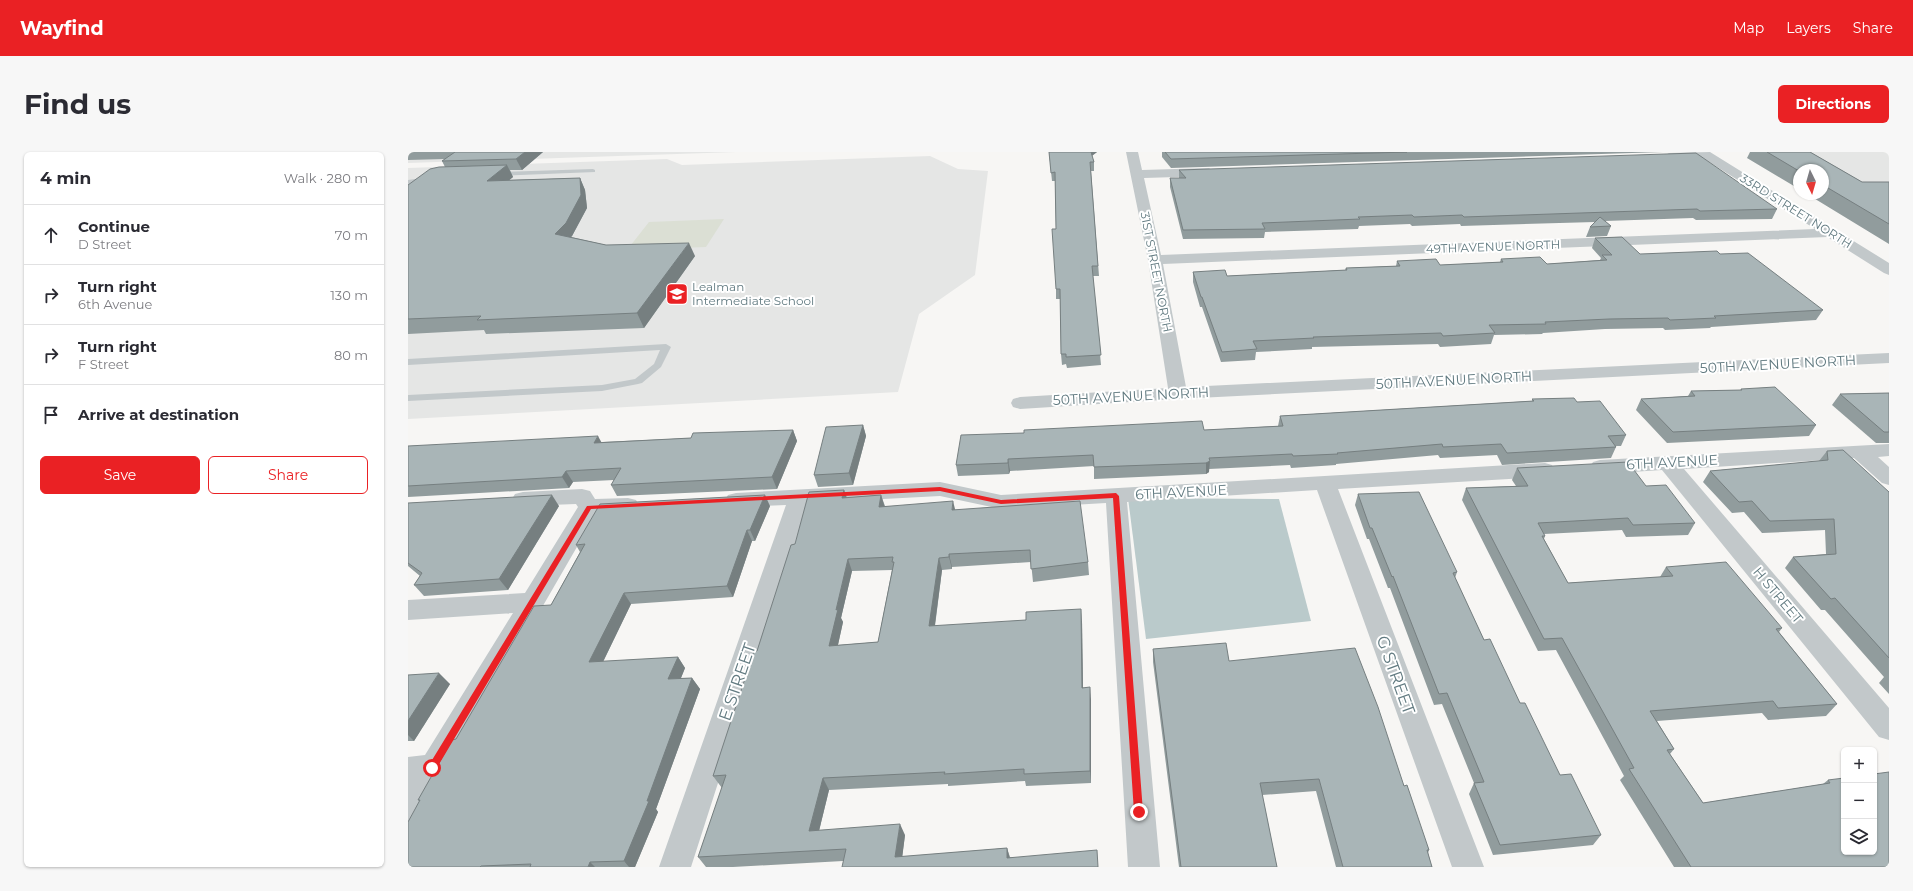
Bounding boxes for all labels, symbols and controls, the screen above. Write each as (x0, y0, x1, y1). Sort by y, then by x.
text: Wayfind (20, 17, 104, 40)
text: Map (1733, 19, 1764, 37)
text: Layers (1786, 19, 1831, 37)
text: Share (1853, 19, 1893, 37)
button: Directions (1778, 85, 1889, 123)
text: Find us (24, 87, 131, 121)
north arrow (1793, 164, 1829, 200)
text: 4 min (40, 168, 91, 188)
text: Walk · 280 m (284, 170, 368, 186)
street label: 33RD STREET NORTH (1738, 170, 1855, 251)
street label: 31ST STREET NORTH (1137, 210, 1176, 333)
text: Continue (78, 217, 150, 236)
icon: ahead (40, 224, 62, 246)
text: 70 m (335, 227, 368, 243)
text: D Street (78, 236, 131, 252)
street label: 49TH AVENUE NORTH (1425, 237, 1560, 256)
text: Turn right (78, 277, 157, 296)
place label: Lealman Intermediate School (692, 279, 814, 308)
school or university icon: Lealman Intermediate School (664, 281, 690, 307)
icon: right (40, 284, 62, 306)
text: 130 m (330, 287, 368, 303)
text: 6th Avenue (78, 296, 152, 312)
text: Turn right (78, 337, 157, 356)
icon: right (40, 344, 62, 366)
text: 80 m (334, 347, 368, 363)
street label: 50TH AVENUE NORTH (1699, 351, 1857, 377)
text: F Street (78, 356, 129, 372)
street label: 50TH AVENUE NORTH (1375, 367, 1533, 393)
street label: 50TH AVENUE NORTH (1052, 383, 1210, 409)
icon: arrive (40, 404, 62, 426)
text: Arrive at destination (78, 405, 239, 424)
street label: 6TH AVENUE (1626, 451, 1718, 473)
button: Save (40, 456, 200, 494)
button: Share (208, 456, 368, 494)
street label: 6TH AVENUE (1135, 481, 1227, 503)
street label: H STREET (1749, 563, 1807, 627)
street label: G STREET (1373, 633, 1420, 717)
street label: E STREET (714, 640, 760, 723)
map controls (1841, 747, 1877, 855)
button: + (1841, 747, 1877, 783)
route start (423, 759, 441, 777)
button: − (1841, 783, 1877, 819)
route end (1130, 803, 1148, 821)
button: layers (1841, 819, 1877, 855)

